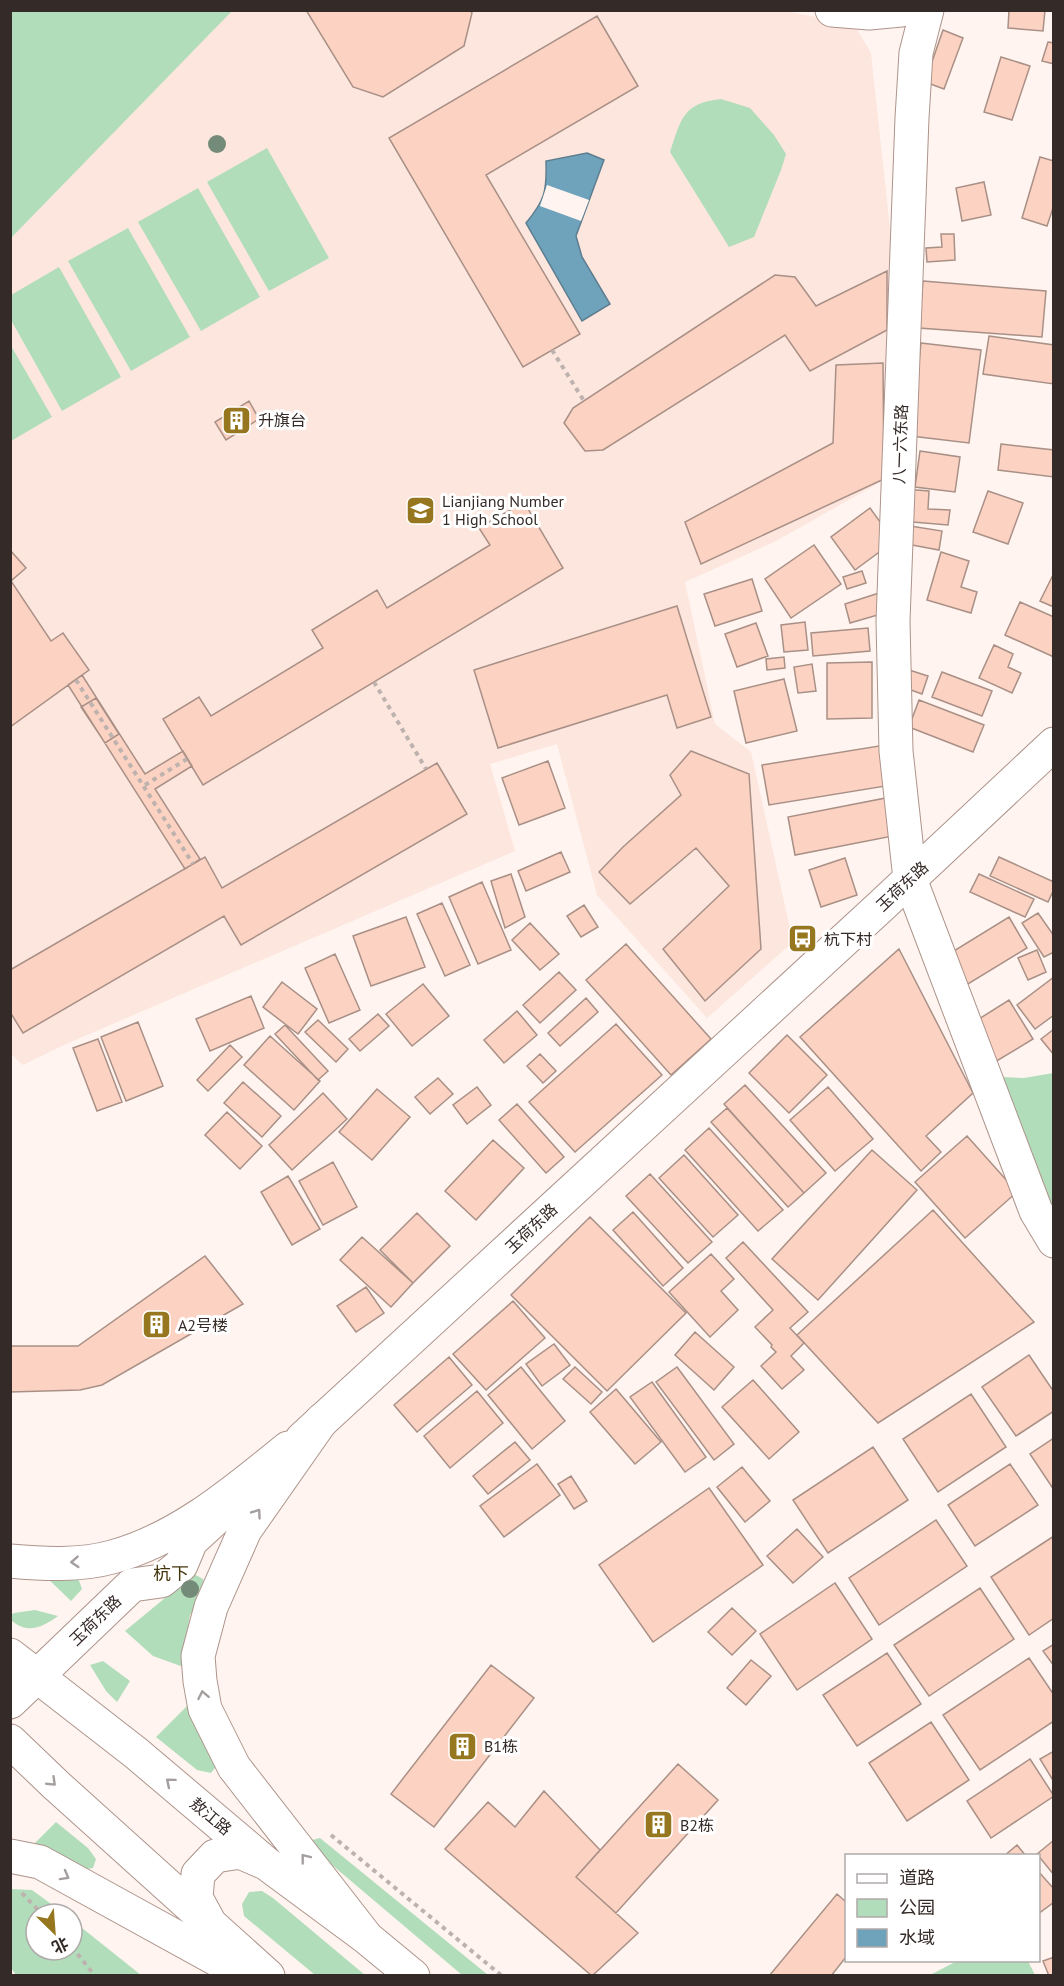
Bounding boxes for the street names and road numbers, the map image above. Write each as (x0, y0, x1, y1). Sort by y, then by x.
street label: 八一六东路 (889, 404, 911, 484)
street label: 玉荷东路 (872, 857, 932, 915)
street label: 玉荷东路 (501, 1199, 561, 1257)
street label: 玉荷东路 (65, 1591, 125, 1649)
street label: 敖江路 (186, 1793, 236, 1839)

